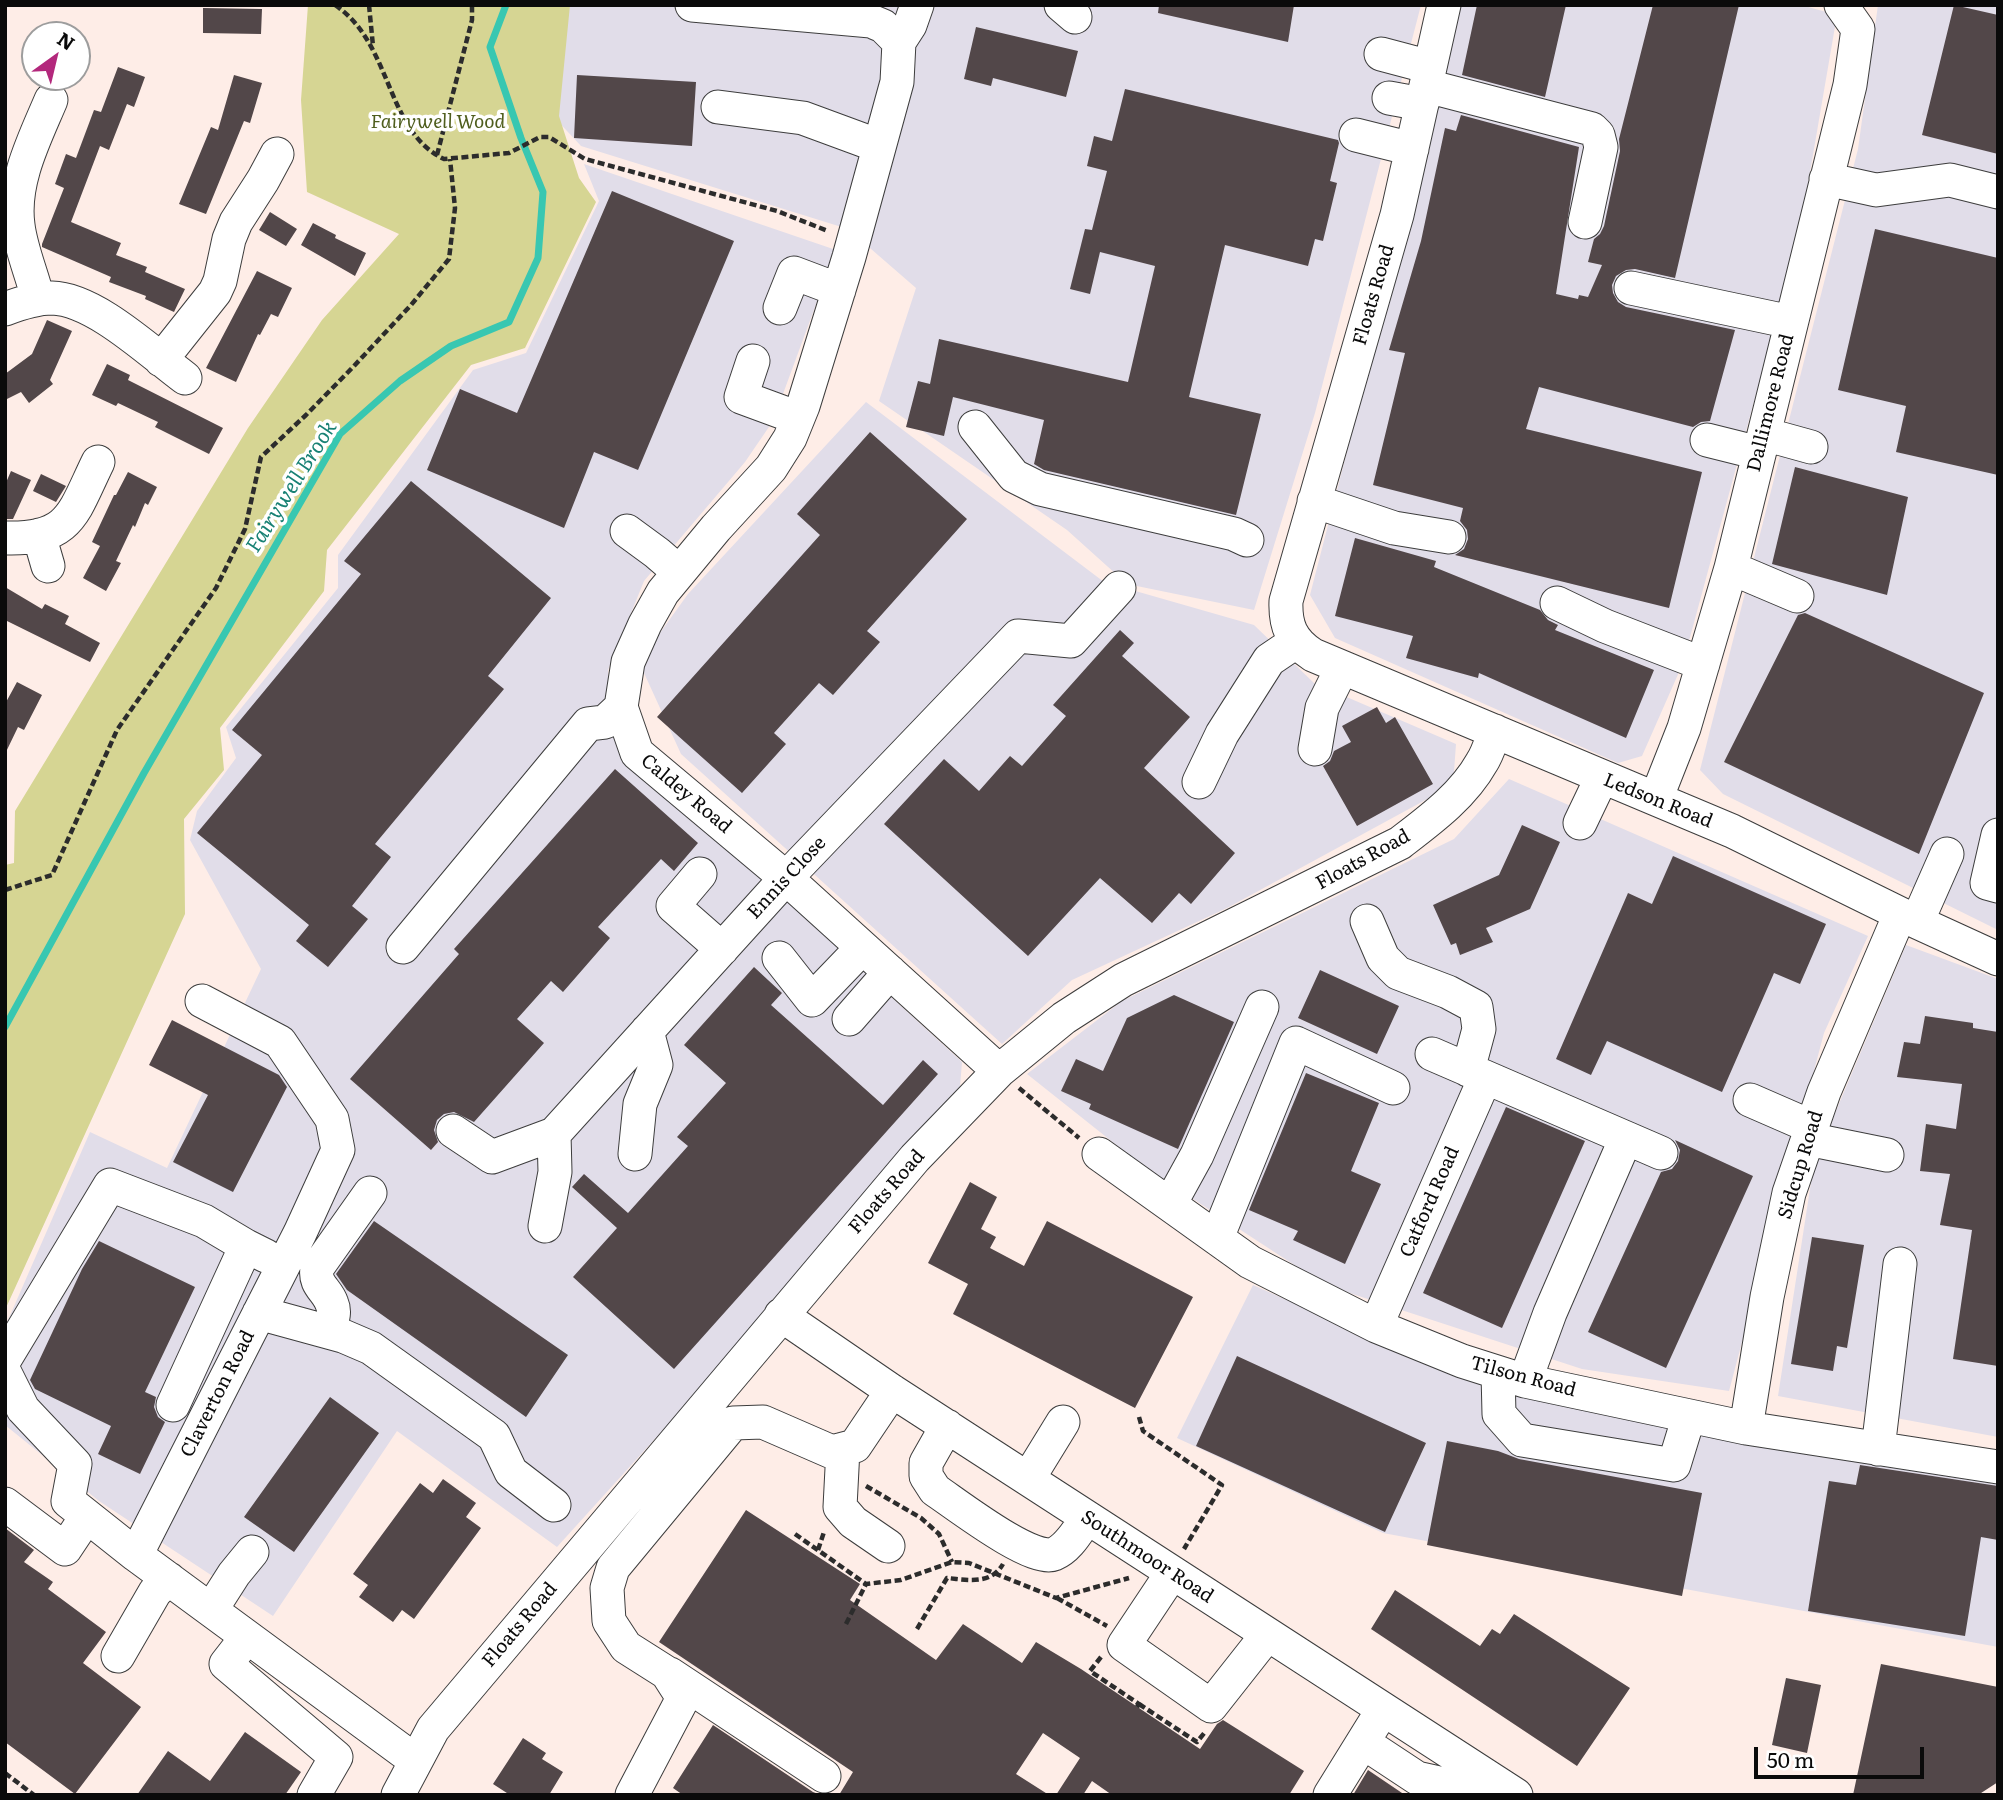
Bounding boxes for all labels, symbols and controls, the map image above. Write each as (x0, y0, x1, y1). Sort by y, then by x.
north arrow (21, 21, 91, 91)
text: N (52, 24, 81, 56)
park label: Fairywell Wood (371, 111, 505, 133)
street label: Floats Road (1349, 242, 1399, 348)
street label: Dallimore Road (1743, 332, 1799, 474)
water label: Fairywell Brook (241, 417, 343, 557)
street label: Caldey Road (636, 749, 736, 839)
street label: Ledson Road (1600, 769, 1716, 833)
street label: Floats Road (1312, 825, 1414, 895)
street label: Ennis Close (743, 832, 831, 924)
street label: Sidcup Road (1774, 1108, 1828, 1222)
street label: Catford Road (1395, 1143, 1465, 1261)
street label: Floats Road (844, 1145, 930, 1239)
street label: Claverton Road (176, 1327, 260, 1461)
street label: Tilson Road (1468, 1352, 1578, 1402)
street label: Southmoor Road (1077, 1506, 1217, 1608)
street label: Floats Road (478, 1578, 562, 1672)
scale bar (1758, 1734, 1928, 1778)
text: 50 m (1767, 1743, 1814, 1774)

